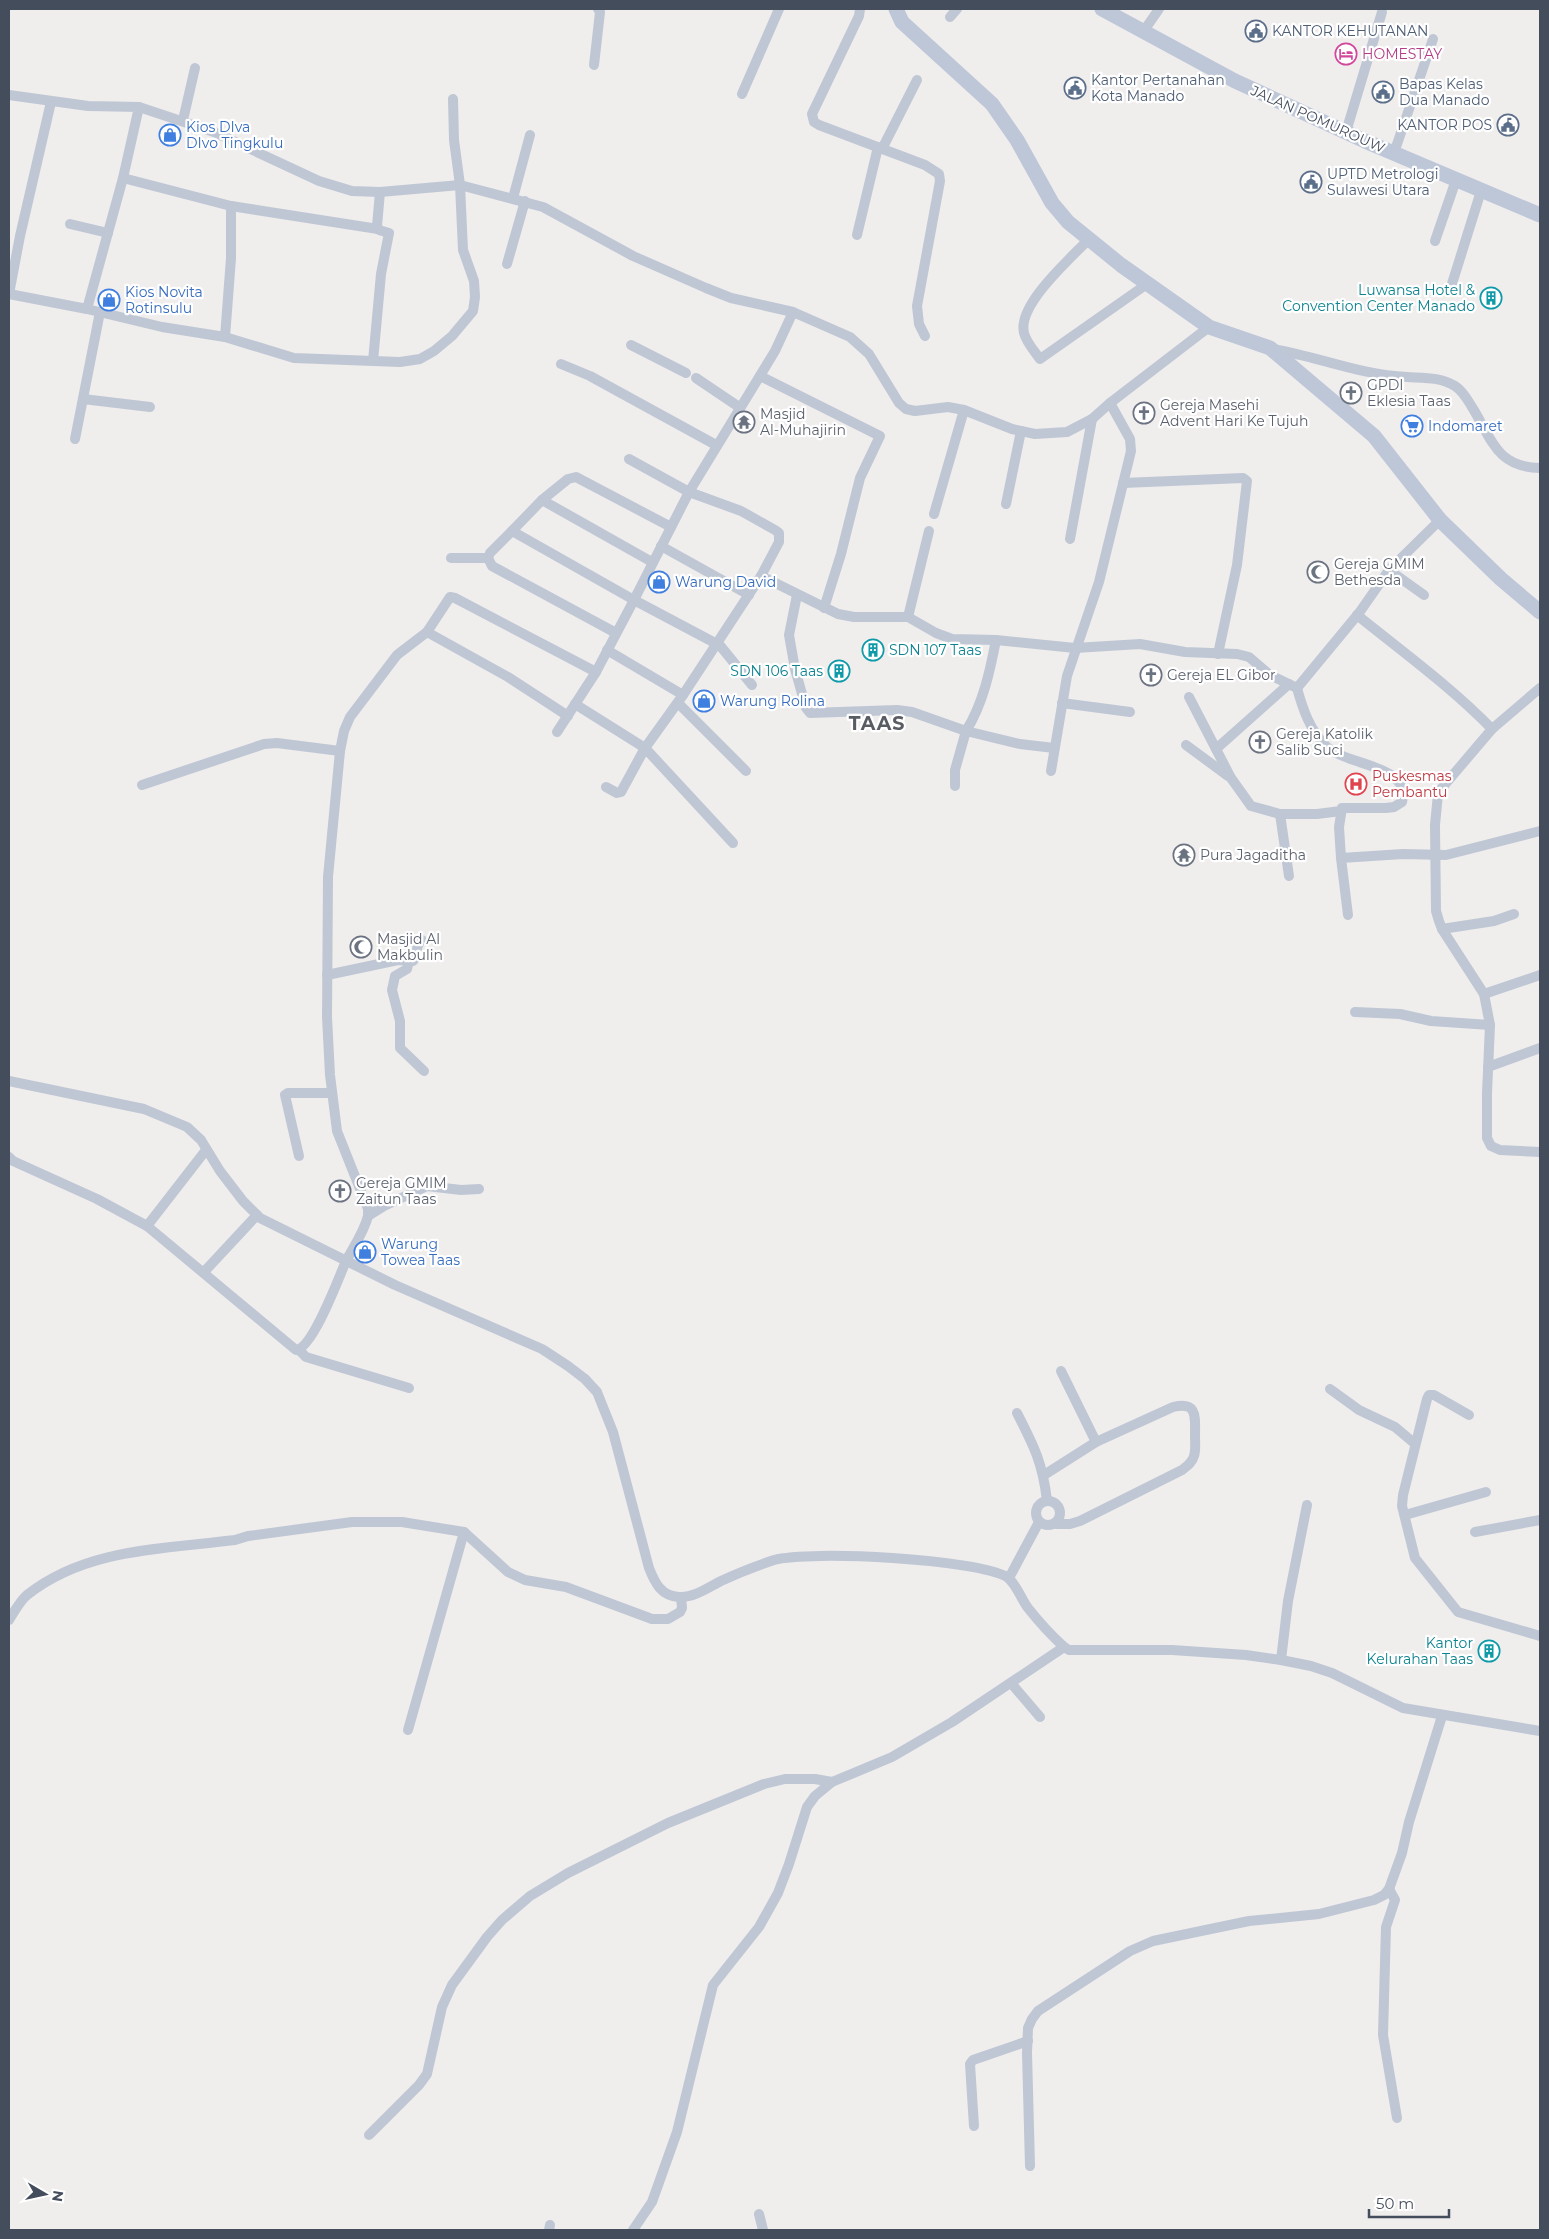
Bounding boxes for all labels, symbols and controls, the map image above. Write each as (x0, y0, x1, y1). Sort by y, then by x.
public building icon: KANTOR KEHUTANAN (1244, 19, 1268, 43)
place label: KANTOR KEHUTANAN (1272, 22, 1428, 40)
hotel icon: HOMESTAY (1334, 42, 1358, 66)
place label: HOMESTAY (1362, 45, 1442, 63)
place label: Kantor Pertanahan Kota Manado (1091, 71, 1225, 105)
place label: Bapas Kelas Dua Manado (1399, 75, 1490, 109)
public building icon: Kantor Pertanahan Kota Manado (1063, 76, 1087, 100)
public building icon: Bapas Kelas Dua Manado (1371, 80, 1395, 104)
street label: JALAN POMUROUW (1247, 81, 1388, 157)
public building icon: KANTOR POS (1496, 113, 1520, 137)
place label: KANTOR POS (1397, 116, 1492, 134)
place label: Kios DIva DIvo Tingkulu (186, 118, 283, 152)
shop icon: Kios DIva DIvo Tingkulu (158, 123, 182, 147)
place label: UPTD Metrologi Sulawesi Utara (1327, 165, 1439, 199)
public building icon: UPTD Metrologi Sulawesi Utara (1299, 170, 1323, 194)
place label: Luwansa Hotel & Convention Center Manado (1282, 281, 1476, 315)
place label: Kios Novita Rotinsulu (125, 283, 203, 317)
building icon: Luwansa Hotel & Convention Center Manado (1479, 286, 1503, 310)
shop icon: Kios Novita Rotinsulu (97, 288, 121, 312)
place label: GPDI Eklesia Taas (1367, 376, 1451, 410)
church icon: GPDI Eklesia Taas (1339, 381, 1363, 405)
place label: Gereja Masehi Advent Hari Ke Tujuh (1160, 396, 1308, 430)
church icon: Gereja Masehi Advent Hari Ke Tujuh (1132, 401, 1156, 425)
place label: Masjid Al-Muhajirin (760, 405, 846, 439)
temple icon: Masjid Al-Muhajirin (732, 410, 756, 434)
supermarket icon: Indomaret (1400, 414, 1424, 438)
place label: Indomaret (1428, 417, 1503, 435)
place label: Gereja GMIM Bethesda (1334, 555, 1425, 589)
mosque icon: Gereja GMIM Bethesda (1306, 560, 1330, 584)
shop icon: Warung David (647, 570, 671, 594)
place label: Warung David (675, 573, 776, 591)
building icon: SDN 107 Taas (861, 638, 885, 662)
place label: SDN 107 Taas (889, 641, 982, 659)
building icon: SDN 106 Taas (827, 659, 851, 683)
place label: SDN 106 Taas (730, 662, 823, 680)
church icon: Gereja EL Gibor (1139, 663, 1163, 687)
place label: Gereja EL Gibor (1167, 666, 1276, 684)
shop icon: Warung Rolina (692, 689, 716, 713)
place label: Warung Rolina (720, 692, 825, 710)
district label: TAAS (849, 712, 905, 735)
place label: Gereja Katolik Salib Suci (1276, 725, 1374, 759)
church icon: Gereja Katolik Salib Suci (1248, 730, 1272, 754)
place label: Puskesmas Pembantu (1372, 767, 1452, 801)
hospital icon: Puskesmas Pembantu (1344, 772, 1368, 796)
temple icon: Pura Jagaditha (1172, 843, 1196, 867)
place label: Pura Jagaditha (1200, 846, 1306, 864)
place label: Masjid Al Makbulin (377, 930, 443, 964)
mosque icon: Masjid Al Makbulin (349, 935, 373, 959)
place label: Gereja GMIM Zaitun Taas (356, 1174, 447, 1208)
church icon: Gereja GMIM Zaitun Taas (328, 1179, 352, 1203)
place label: Warung Towea Taas (381, 1235, 460, 1269)
shop icon: Warung Towea Taas (353, 1240, 377, 1264)
place label: Kantor Kelurahan Taas (1367, 1634, 1473, 1668)
building icon: Kantor Kelurahan Taas (1477, 1639, 1501, 1663)
north arrow (20, 2169, 70, 2219)
scale bar (1369, 2186, 1449, 2218)
text: N (48, 2189, 68, 2203)
text: 50 m (1376, 2194, 1414, 2213)

